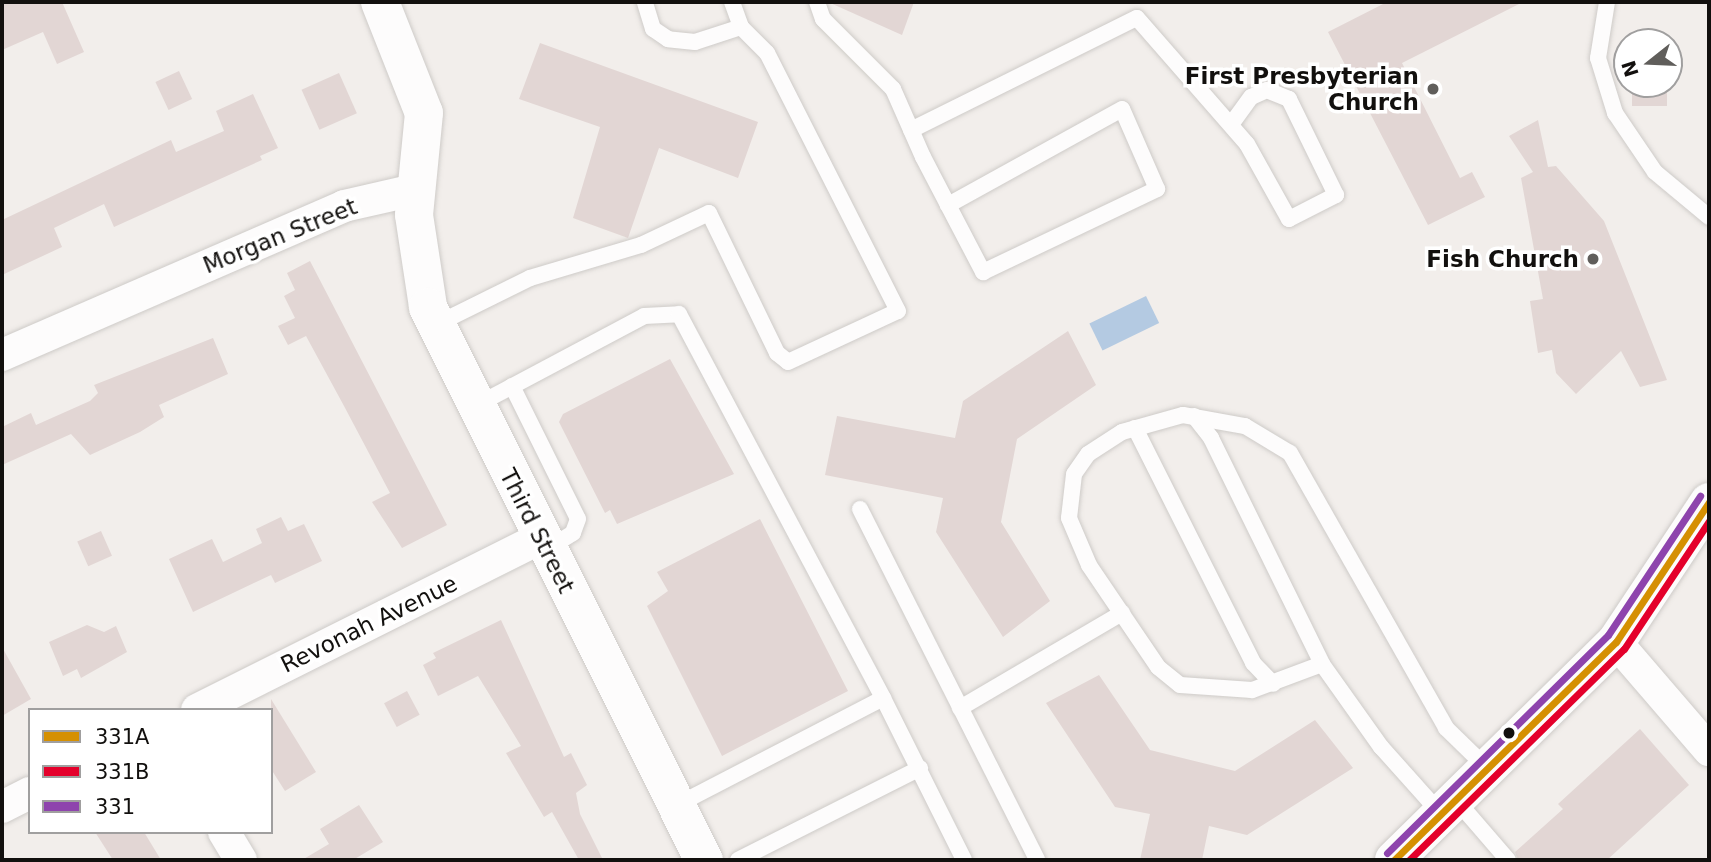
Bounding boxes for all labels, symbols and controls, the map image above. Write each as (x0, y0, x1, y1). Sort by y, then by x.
north arrow (1613, 28, 1683, 98)
text: N (1617, 58, 1643, 80)
place label: First Presbyterian Church (1185, 62, 1419, 116)
marker: First Presbyterian Church (1425, 81, 1441, 97)
street label: Morgan Street (199, 193, 361, 279)
place label: Fish Church (1426, 245, 1579, 273)
marker: Fish Church (1585, 251, 1601, 267)
street label: Third Street (494, 464, 580, 598)
street label: Revonah Avenue (276, 569, 462, 679)
legend (28, 708, 273, 834)
text: 331A (95, 725, 149, 749)
unlabelled marker (1502, 726, 1516, 740)
text: 331B (95, 760, 150, 784)
text: 331 (95, 795, 135, 819)

